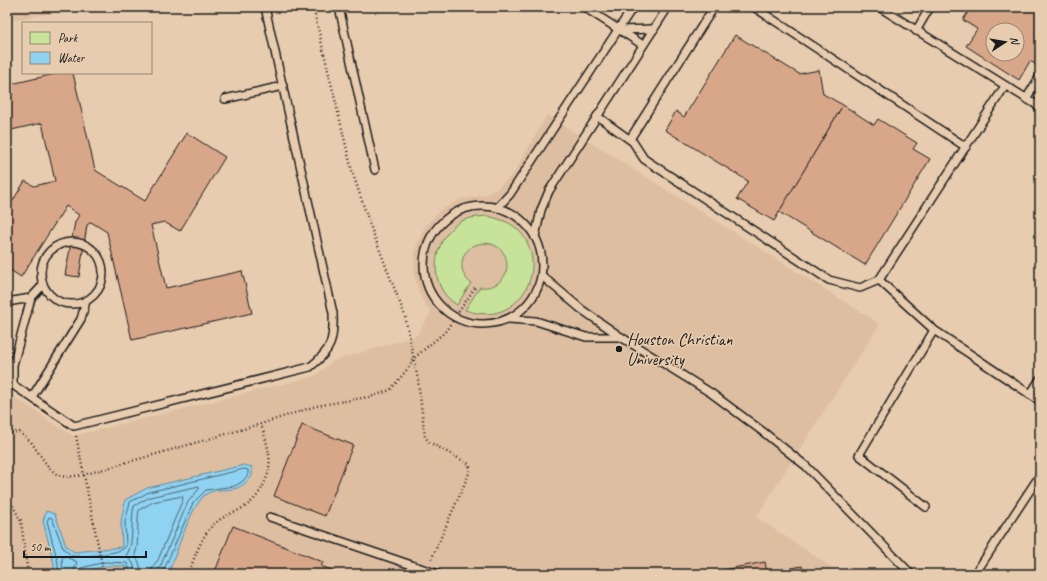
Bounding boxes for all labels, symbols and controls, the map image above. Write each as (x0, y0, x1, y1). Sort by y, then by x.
legend (22, 22, 152, 74)
north arrow (985, 22, 1025, 62)
text: Park (58, 30, 79, 46)
text: N (1007, 35, 1023, 47)
text: Water (58, 50, 86, 66)
place label: Houston Christian University (627, 329, 733, 370)
marker: Houston Christian University (614, 344, 624, 354)
scale bar (24, 533, 146, 559)
text: 50 m (30, 539, 52, 555)

